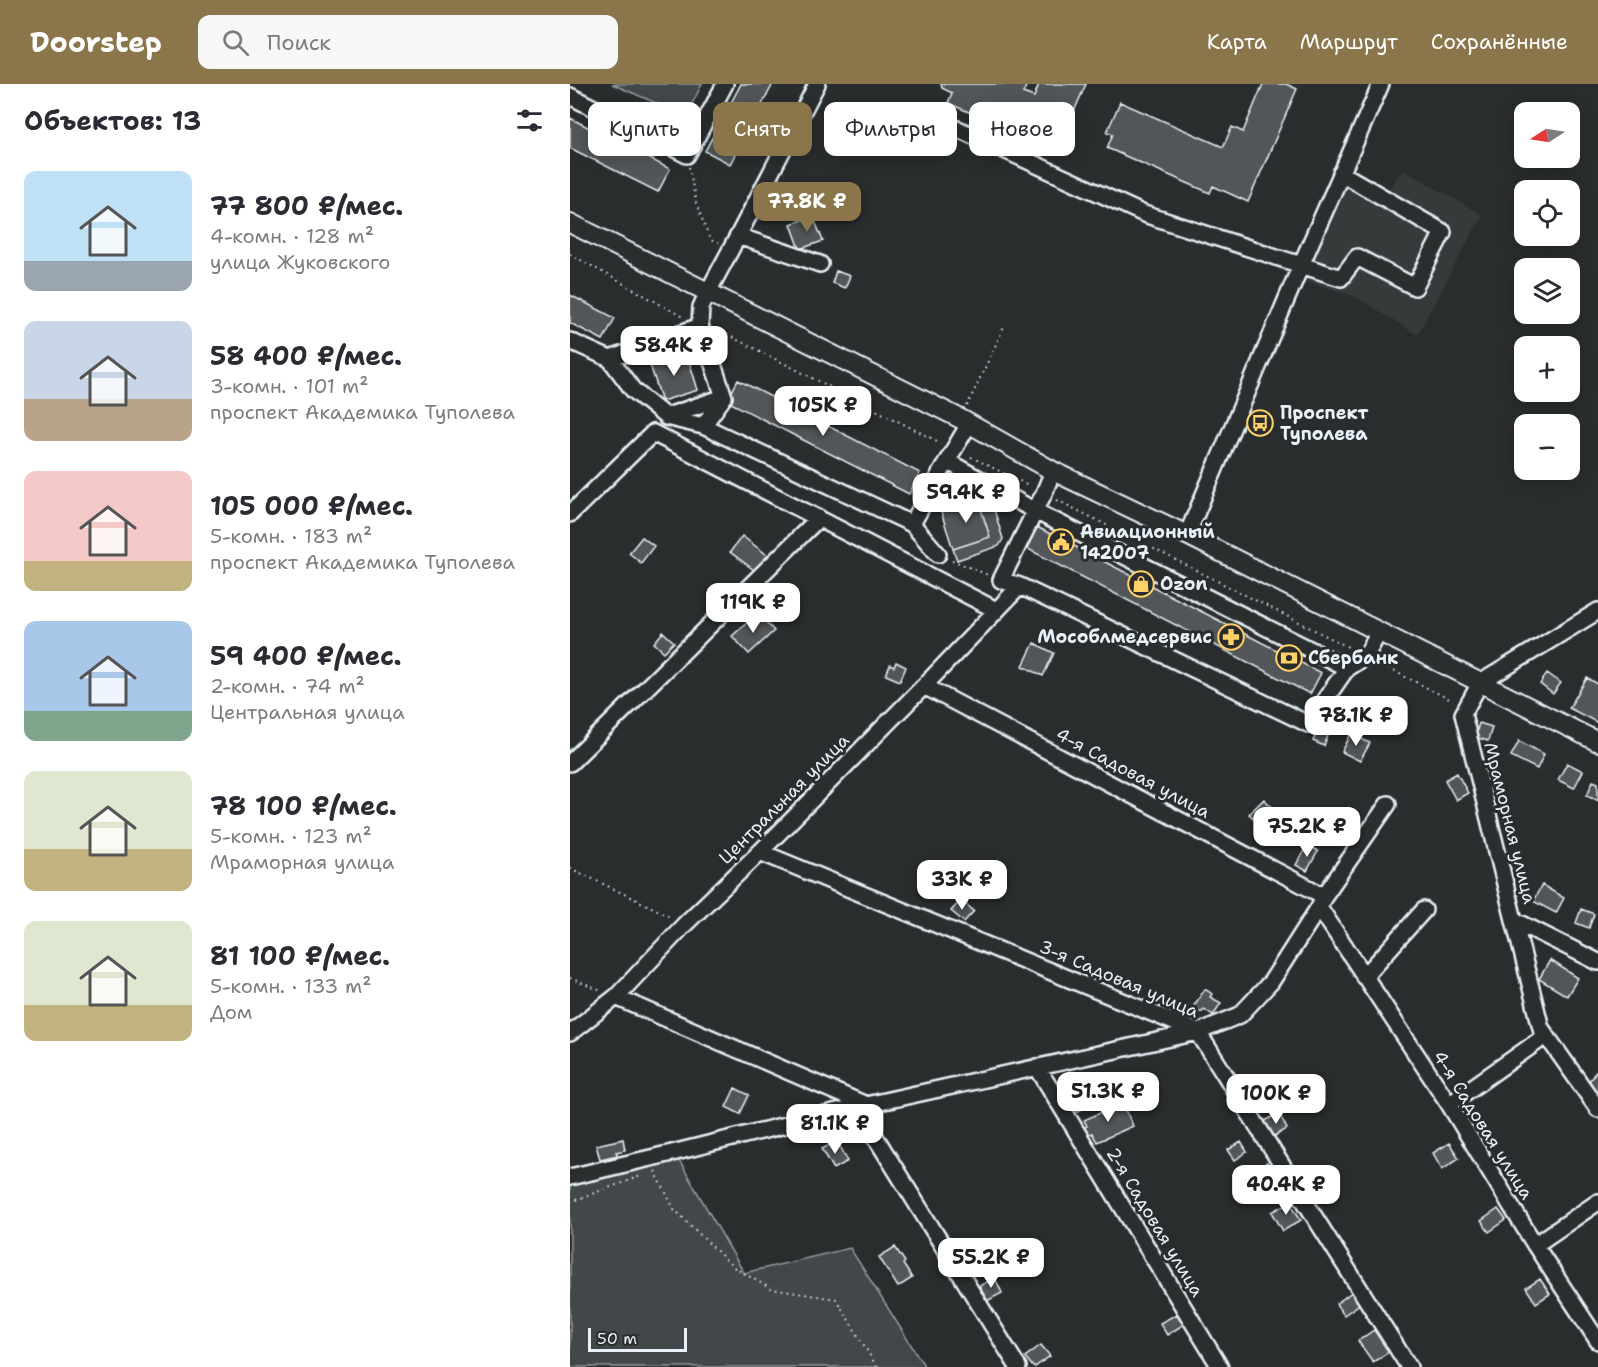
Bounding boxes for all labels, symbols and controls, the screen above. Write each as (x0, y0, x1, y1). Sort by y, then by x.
search box (198, 15, 618, 69)
text: Doorstep (30, 23, 162, 61)
icon: search (219, 26, 252, 59)
text: Поиск (267, 28, 331, 57)
text: Карта (1207, 28, 1267, 56)
text: Маршрут (1300, 28, 1398, 56)
text: Сохранённые (1431, 28, 1568, 56)
chip: Купить (588, 102, 701, 156)
chip: Снять (713, 102, 812, 156)
chip: Фильтры (824, 102, 957, 156)
chip: Новое (969, 102, 1075, 156)
north arrow (1514, 102, 1580, 168)
map controls (1514, 102, 1580, 480)
text: Объектов: 13 (24, 103, 201, 138)
icon: filters (513, 104, 546, 137)
button: locate (1514, 180, 1580, 246)
pin: 77.8K ₽ (752, 182, 862, 233)
text: 77 800 ₽/мес. (210, 188, 403, 223)
text: 77.8K ₽ (767, 188, 847, 214)
icon: home (72, 195, 144, 267)
text: 4-комн. · 128 m² (210, 223, 374, 249)
text: улица Жуковского (210, 249, 390, 275)
button: layers (1514, 258, 1580, 324)
pin: 58.4K ₽ (619, 326, 729, 377)
text: 58.4K ₽ (635, 332, 713, 358)
button: + (1514, 336, 1580, 402)
text: 58 400 ₽/мес. (210, 338, 402, 373)
icon: home (72, 345, 144, 417)
text: 3-комн. · 101 m² (210, 373, 368, 399)
pin: 105K ₽ (774, 386, 872, 437)
text: 105K ₽ (788, 392, 858, 418)
text: проспект Академика Туполева (210, 399, 515, 425)
place label: Проспект Туполева (1280, 401, 1369, 446)
bus stop icon: Проспект Туполева (1245, 408, 1275, 438)
button: − (1514, 414, 1580, 480)
pin: 59.4K ₽ (911, 473, 1021, 524)
text: 59.4K ₽ (927, 479, 1005, 505)
text: 105 000 ₽/мес. (210, 488, 413, 523)
icon: home (72, 495, 144, 567)
place label: Авиационный 142007 (1080, 520, 1215, 565)
text: 5-комн. · 183 m² (210, 523, 372, 549)
public building icon: Авиационный 142007 (1046, 527, 1076, 557)
text: проспект Академика Туполева (210, 549, 515, 575)
shop icon: Ozon (1126, 569, 1156, 599)
place label: Ozon (1160, 572, 1207, 596)
pin: 119K ₽ (704, 583, 802, 634)
text: 119K ₽ (720, 589, 786, 615)
pharmacy icon: Мособлмедсервис (1216, 622, 1246, 652)
place label: Мособлмедсервис (1037, 625, 1212, 649)
text: 59 400 ₽/мес. (210, 638, 402, 673)
bank icon: Сбербанк (1274, 643, 1304, 673)
icon: home (72, 645, 144, 717)
place label: Сбербанк (1308, 646, 1398, 670)
text: 2-комн. · 74 m² (210, 673, 365, 699)
pin: 78.1K ₽ (1301, 696, 1411, 747)
text: Центральная улица (210, 699, 405, 725)
text: 78.1K ₽ (1319, 702, 1393, 728)
street label: 4-я Садовая улица (1052, 722, 1214, 824)
street label: Центральная улица (714, 729, 854, 869)
street label: Мраморная улица (1478, 740, 1542, 906)
text: 78 100 ₽/мес. (210, 788, 397, 823)
icon: home (72, 795, 144, 867)
pin: 75.2K ₽ (1252, 807, 1362, 858)
text: 75.2K ₽ (1267, 813, 1347, 839)
text: 5-комн. · 123 m² (210, 823, 372, 849)
text: Мраморная улица (210, 849, 394, 875)
pin: 33K ₽ (920, 860, 1004, 911)
text: 33K ₽ (931, 866, 993, 892)
street label: 3-я Садовая улица (1036, 935, 1202, 1023)
text: 81 100 ₽/мес. (210, 938, 390, 973)
icon: home (72, 945, 144, 1017)
text: 5-комн. · 133 m² (210, 973, 372, 999)
text: Дом (210, 999, 252, 1025)
street label: 4-я Садовая улица (1427, 1046, 1539, 1204)
pin: 51.3K ₽ (1053, 1072, 1163, 1123)
pin: 100K ₽ (1227, 1074, 1325, 1125)
text: 51.3K ₽ (1071, 1078, 1145, 1104)
text: 100K ₽ (1241, 1080, 1312, 1106)
pin: 81.1K ₽ (780, 1104, 890, 1155)
text: 81.1K ₽ (800, 1110, 870, 1136)
street label: 2-я Садовая улица (1101, 1143, 1209, 1301)
pin: 40.4K ₽ (1231, 1165, 1341, 1216)
text: 40.4K ₽ (1246, 1171, 1326, 1197)
pin: 55.2K ₽ (936, 1238, 1046, 1289)
text: 55.2K ₽ (952, 1244, 1030, 1270)
scale bar (588, 1325, 687, 1352)
text: 50 m (597, 1328, 637, 1349)

